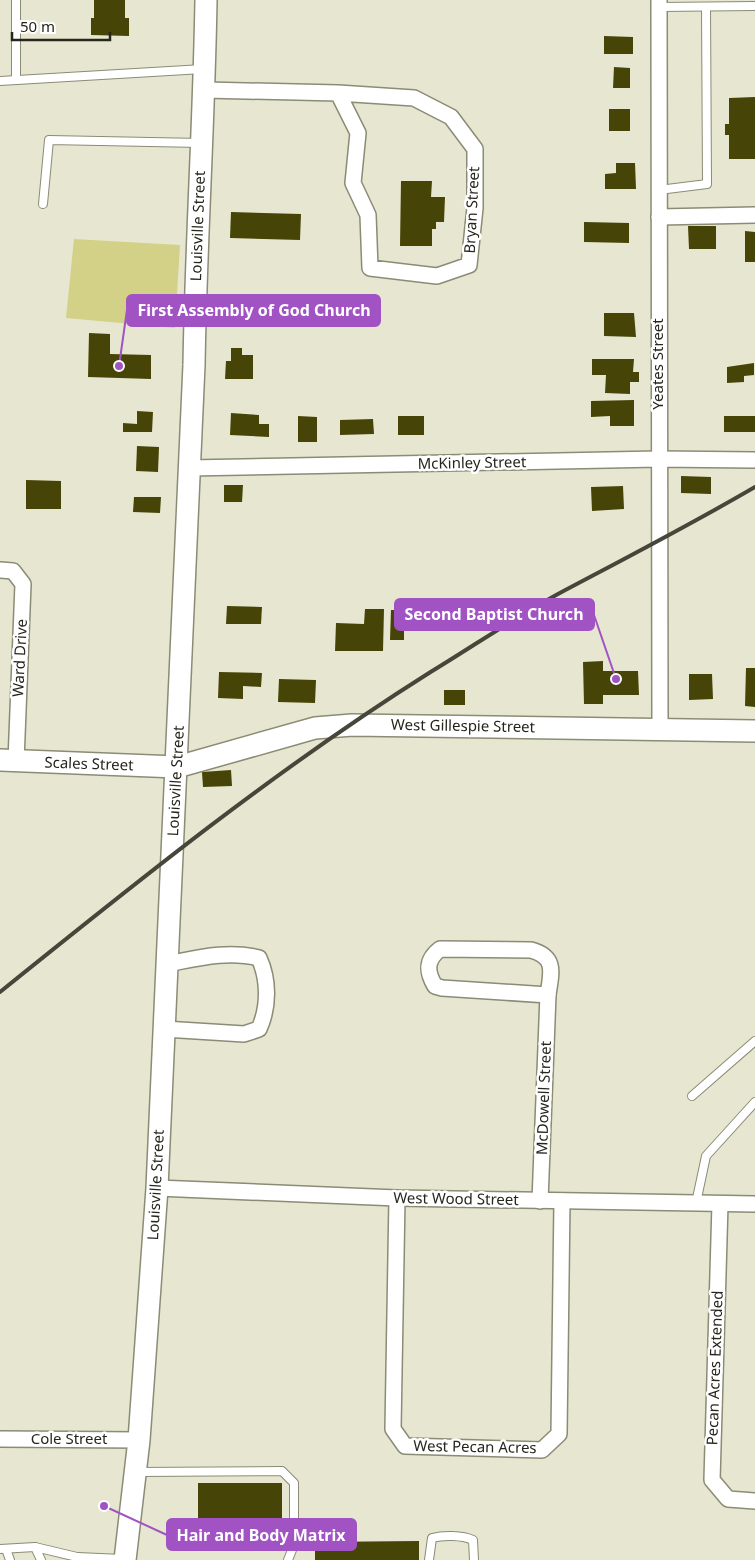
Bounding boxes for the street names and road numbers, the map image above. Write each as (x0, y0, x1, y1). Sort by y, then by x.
street label: Bryan Street (459, 165, 483, 254)
street label: Louisville Street (185, 170, 209, 282)
street label: Yeates Street (647, 318, 667, 410)
street label: McKinley Street (417, 451, 527, 473)
street label: Ward Drive (7, 618, 31, 698)
street label: West Gillespie Street (391, 714, 536, 736)
street label: Louisville Street (162, 725, 188, 837)
street label: Scales Street (44, 751, 135, 775)
street label: McDowell Street (531, 1040, 555, 1155)
street label: Louisville Street (142, 1129, 168, 1241)
street label: West Wood Street (393, 1187, 519, 1209)
street label: Pecan Acres Extended (701, 1290, 727, 1446)
street label: Cole Street (31, 1428, 108, 1448)
street label: West Pecan Acres (413, 1435, 537, 1457)

